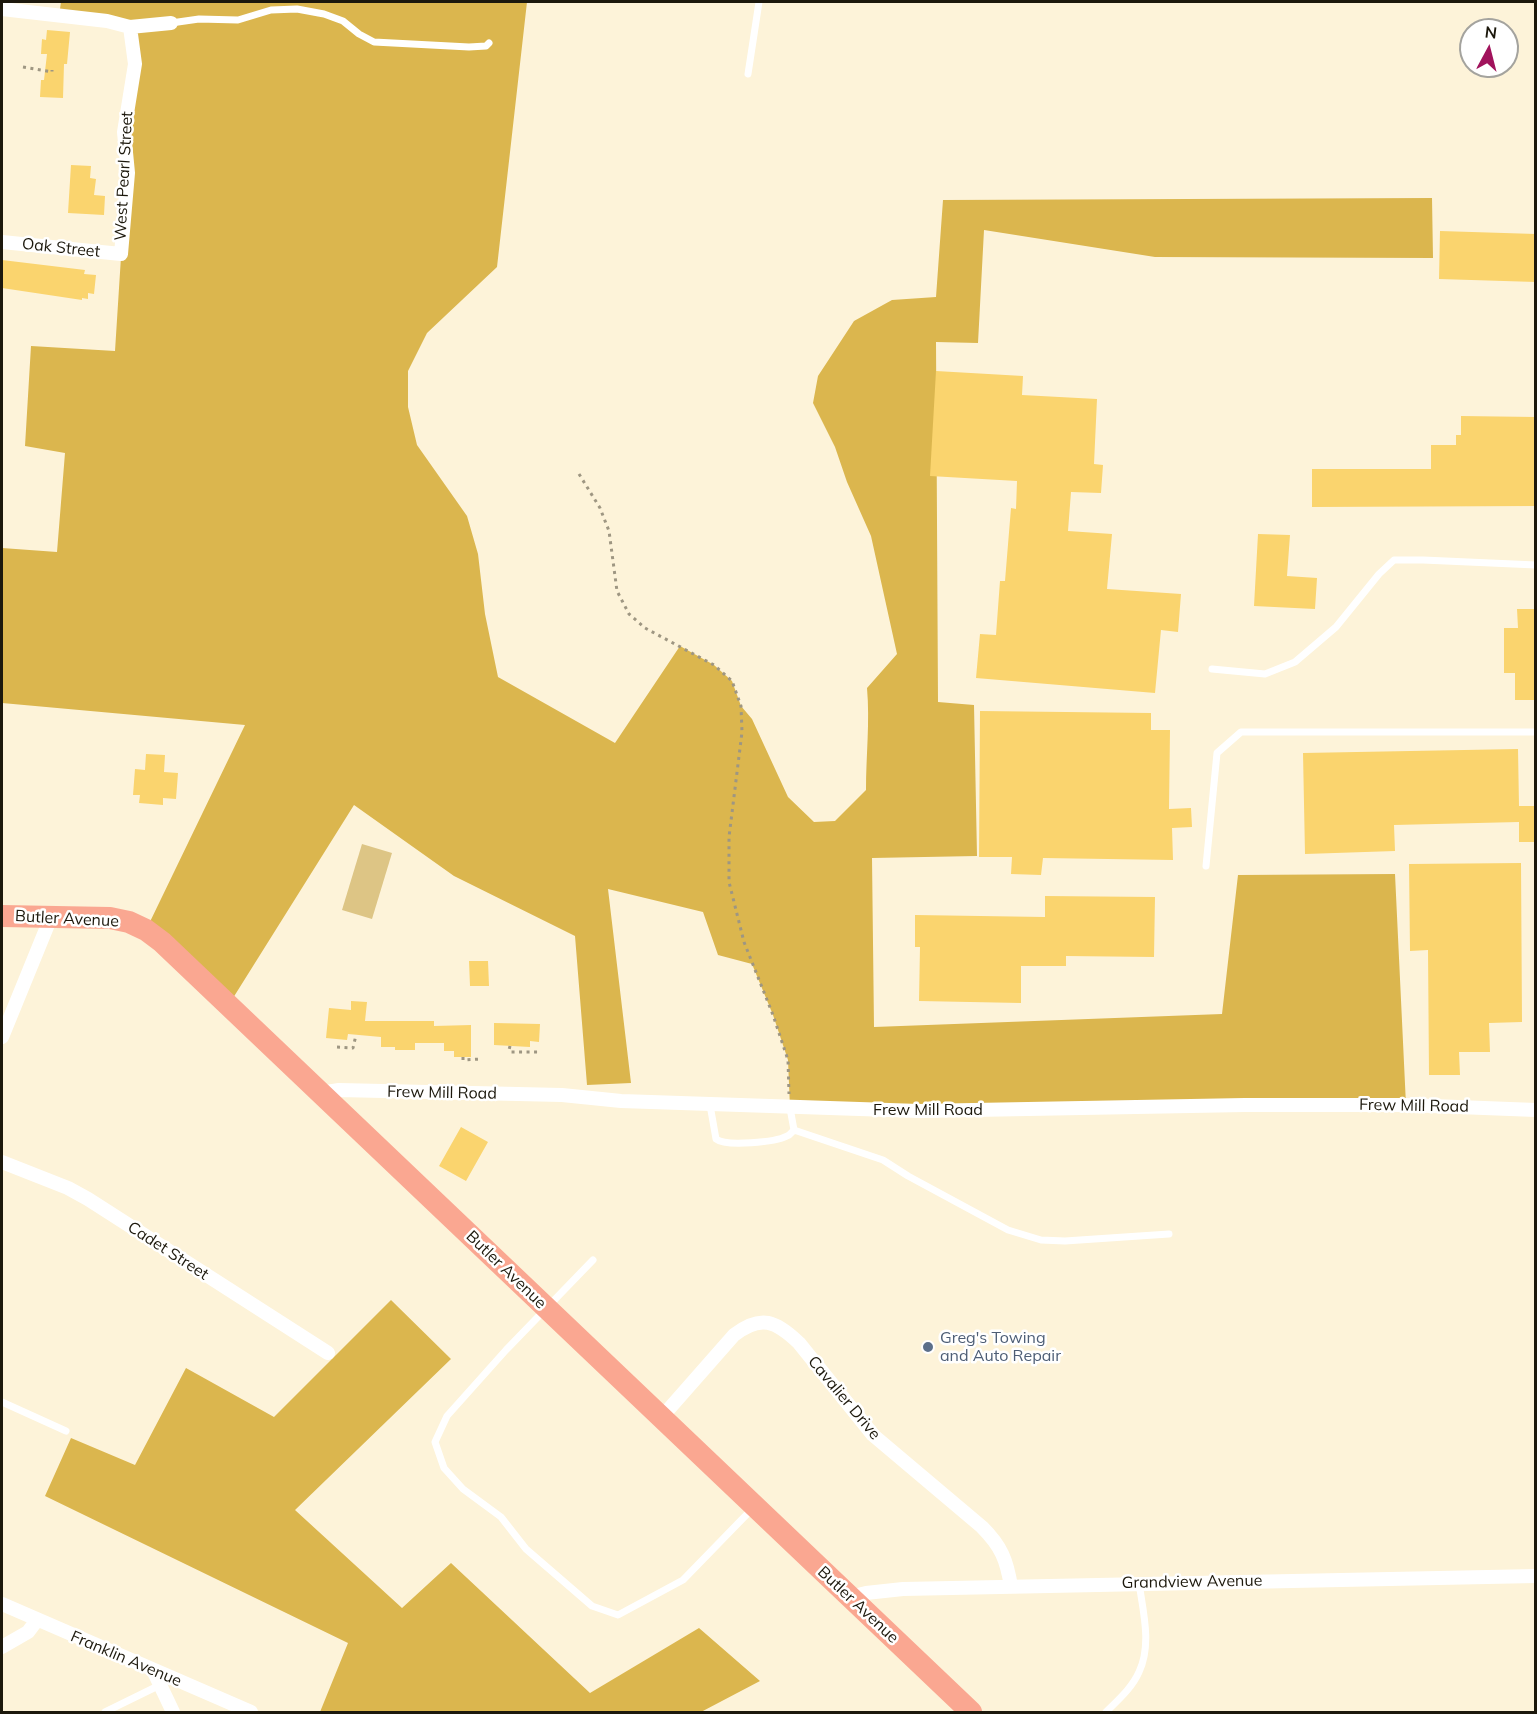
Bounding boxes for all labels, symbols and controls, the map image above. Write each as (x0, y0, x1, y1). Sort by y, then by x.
north arrow (1459, 18, 1519, 78)
text: N (1484, 21, 1498, 43)
street label: West Pearl Street (111, 111, 137, 241)
street label: Oak Street (21, 234, 101, 262)
street label: Butler Avenue (15, 907, 119, 931)
street label: Frew Mill Road (387, 1082, 497, 1104)
street label: Frew Mill Road (1359, 1095, 1469, 1117)
street label: Frew Mill Road (873, 1100, 983, 1120)
street label: Cadet Street (124, 1218, 212, 1284)
street label: Butler Avenue (462, 1227, 550, 1313)
place label: Greg's Towing and Auto Repair (940, 1328, 1061, 1366)
marker: Greg's Towing and Auto Repair (921, 1340, 935, 1354)
street label: Cavalier Drive (804, 1352, 884, 1444)
street label: Butler Avenue (813, 1563, 903, 1647)
street label: Grandview Avenue (1121, 1571, 1263, 1593)
street label: Franklin Avenue (68, 1627, 184, 1691)

